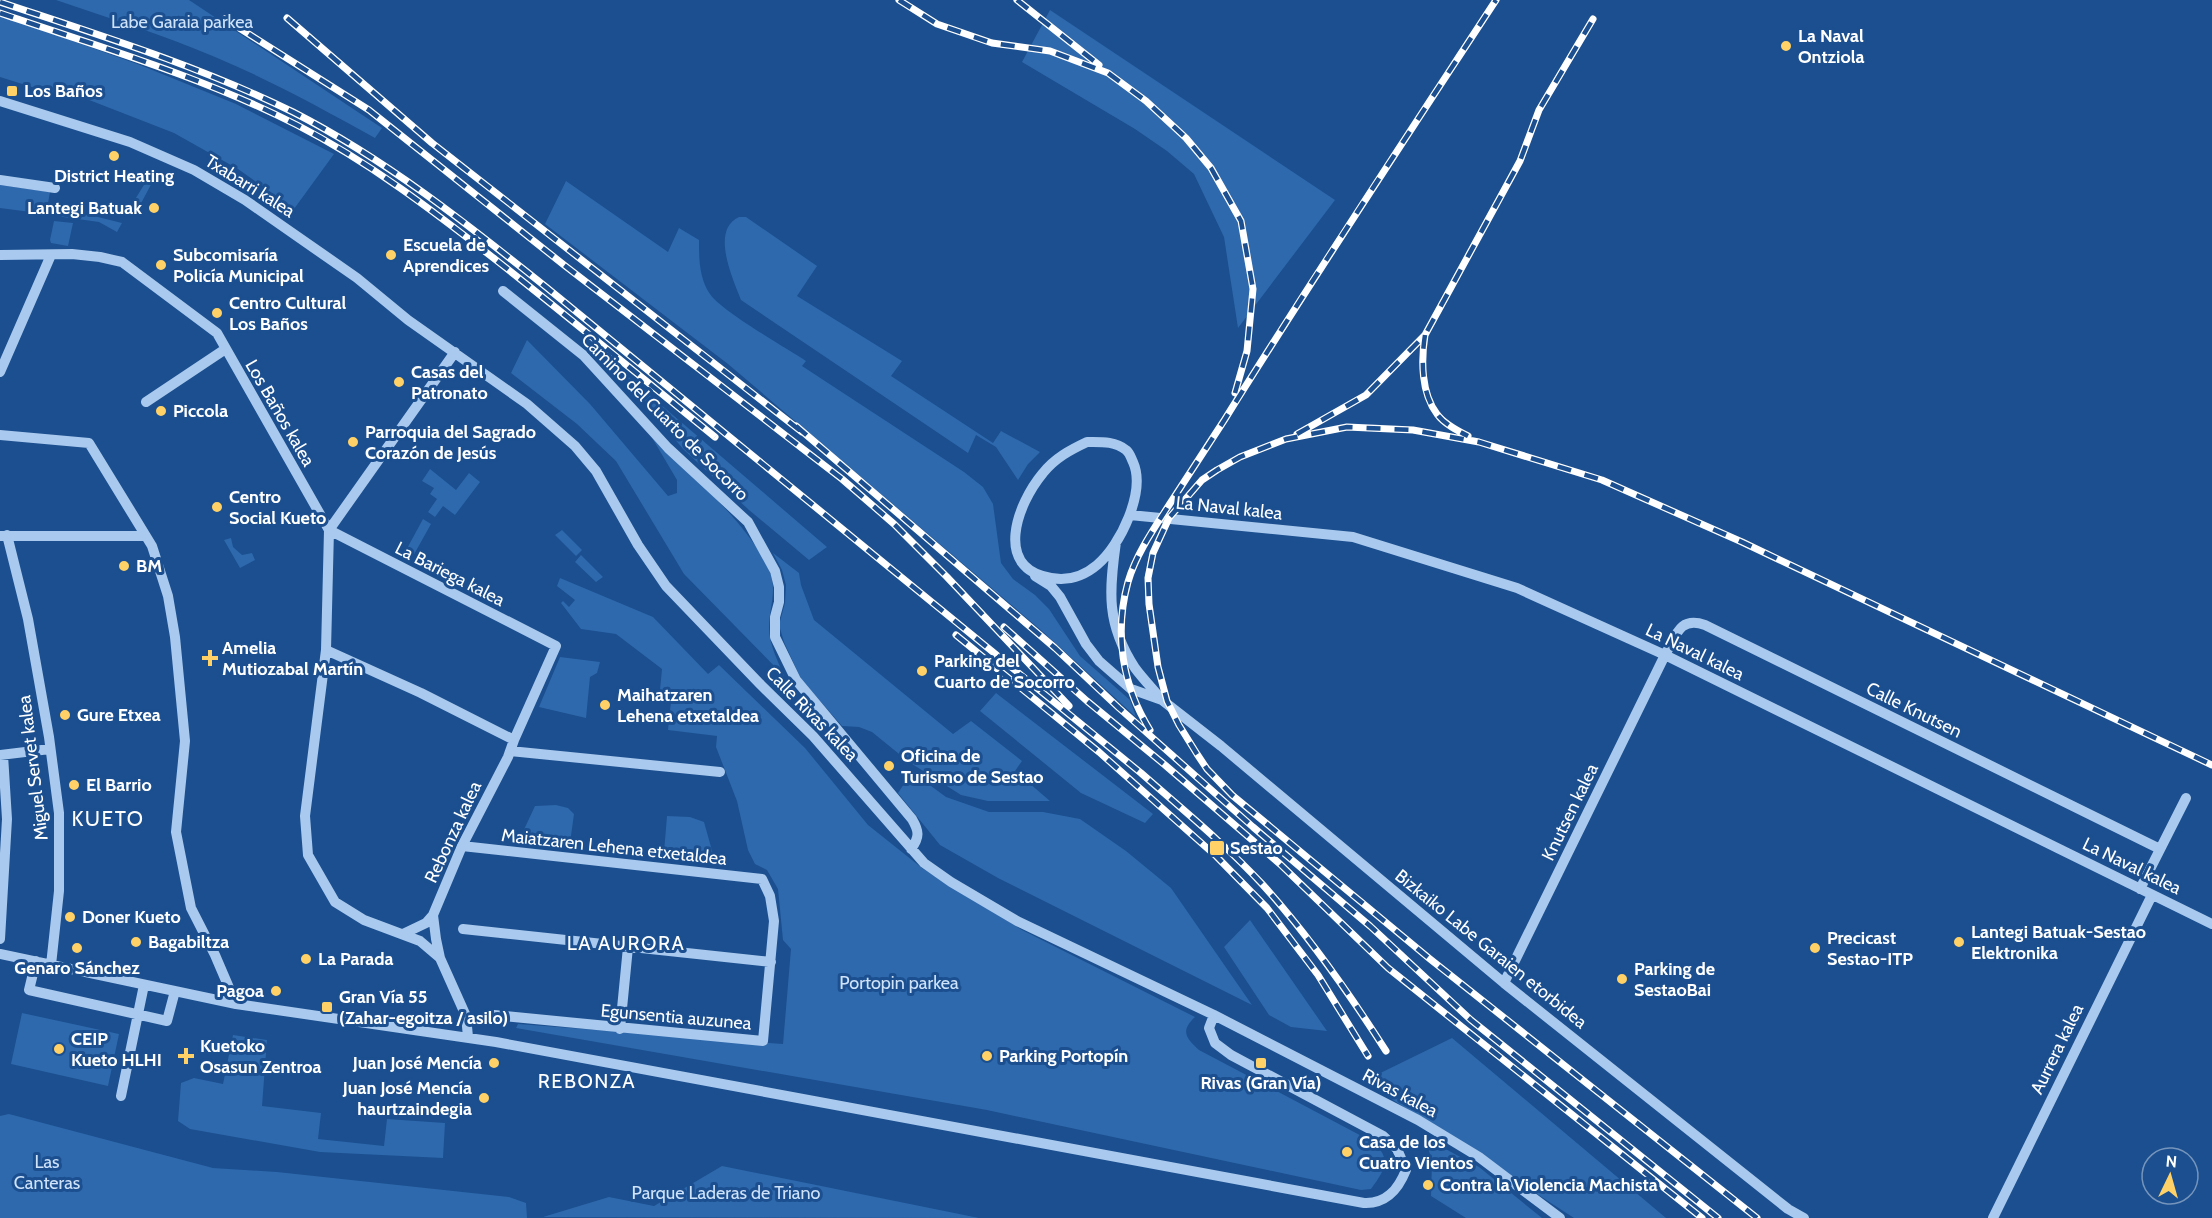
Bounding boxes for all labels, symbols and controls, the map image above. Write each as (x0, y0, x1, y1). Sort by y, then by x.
park label: Labe Garaia parkea (111, 11, 253, 33)
place label: La Naval Ontziola (1798, 25, 1864, 68)
marker: La Naval Ontziola (1779, 39, 1793, 53)
place label: Los Baños (24, 80, 103, 102)
marker: Los Baños (5, 84, 19, 98)
marker: District Heating (107, 149, 121, 163)
street label: Txabarri kalea (201, 150, 299, 222)
place label: District Heating (54, 165, 174, 187)
place label: Lantegi Batuak (27, 197, 142, 219)
marker: Lantegi Batuak (147, 201, 161, 215)
place label: Escuela de Aprendices (403, 234, 490, 277)
place label: Subcomisaría Policía Municipal (173, 244, 304, 287)
marker: Escuela de Aprendices (384, 248, 398, 262)
marker: Subcomisaría Policía Municipal (154, 258, 168, 272)
place label: Centro Cultural Los Baños (229, 292, 346, 335)
marker: Centro Cultural Los Baños (210, 306, 224, 320)
street label: Camino del Cuarto de Socorro (577, 329, 753, 505)
street label: Los Baños kalea (241, 356, 320, 471)
place label: Casas del Patronato (411, 361, 488, 404)
marker: Casas del Patronato (392, 375, 406, 389)
place label: Piccola (173, 400, 228, 422)
marker: Piccola (154, 404, 168, 418)
place label: Parroquia del Sagrado Corazón de Jesús (365, 421, 536, 464)
marker: Parroquia del Sagrado Corazón de Jesús (346, 435, 360, 449)
place label: Centro Social Kueto (229, 486, 326, 529)
street label: La Naval kalea (1175, 491, 1284, 525)
marker: Centro Social Kueto (210, 500, 224, 514)
street label: La Bariega kalea (391, 537, 509, 611)
place label: BM (136, 555, 162, 577)
marker: BM (117, 559, 131, 573)
street label: La Naval kalea (1642, 619, 1748, 685)
place label: Amelia Mutiozabal Martín (222, 637, 363, 680)
place label: Parking del Cuarto de Socorro (934, 650, 1075, 693)
marker: Amelia Mutiozabal Martín (203, 651, 217, 665)
street label: Calle Rivas kalea (761, 662, 863, 766)
marker: Parking del Cuarto de Socorro (915, 664, 929, 678)
street label: Calle Knutsen (1862, 677, 1966, 743)
place label: Maihatzaren Lehena etxetaldea (617, 684, 759, 727)
street label: Miguel Servet kalea (13, 694, 53, 842)
marker: Maihatzaren Lehena etxetaldea (598, 698, 612, 712)
place label: Gure Etxea (77, 704, 161, 726)
marker: Gure Etxea (58, 708, 72, 722)
place label: Oficina de Turismo de Sestao (901, 745, 1044, 788)
marker: Oficina de Turismo de Sestao (882, 759, 896, 773)
street label: Knutsen kalea (1537, 760, 1603, 864)
place label: El Barrio (86, 774, 152, 796)
street label: Rebonza kalea (420, 777, 486, 886)
marker: El Barrio (67, 778, 81, 792)
district label: KUETO (71, 806, 145, 831)
street label: Maiatzaren Lehena etxetaldea (500, 824, 728, 870)
street label: La Naval kalea (2079, 833, 2185, 899)
place label: Sestao (1230, 837, 1283, 859)
marker: Sestao (1208, 839, 1226, 857)
street label: Bizkaiko Labe Garaien etorbidea (1391, 865, 1592, 1033)
place label: Doner Kueto (82, 906, 181, 928)
marker: Doner Kueto (63, 910, 77, 924)
place label: Lantegi Batuak-Sestao Elektronika (1971, 921, 2146, 964)
place label: Precicast Sestao-ITP (1827, 927, 1913, 970)
place label: Bagabiltza (148, 931, 229, 953)
district label: LA AURORA (567, 931, 685, 955)
marker: Bagabiltza (129, 935, 143, 949)
marker: Lantegi Batuak-Sestao Elektronika (1952, 935, 1966, 949)
marker: Genaro Sánchez (70, 941, 84, 955)
marker: Precicast Sestao-ITP (1808, 941, 1822, 955)
place label: La Parada (318, 948, 394, 970)
marker: La Parada (299, 952, 313, 966)
place label: Genaro Sánchez (14, 957, 140, 979)
place label: Parking de SestaoBai (1634, 958, 1715, 1001)
park label: Portopin parkea (839, 972, 959, 994)
marker: Parking de SestaoBai (1615, 972, 1629, 986)
place label: Pagoa (216, 980, 264, 1002)
marker: Pagoa (269, 984, 283, 998)
place label: Gran Vía 55 (Zahar-egoitza / asilo) (339, 986, 508, 1029)
street label: Egunsentia auzunea (600, 999, 753, 1035)
marker: Gran Vía 55 (Zahar-egoitza / asilo) (320, 1000, 334, 1014)
street label: Aurrera kalea (2026, 1000, 2088, 1098)
place label: CEIP Kueto HLHI (71, 1028, 162, 1071)
place label: Kuetoko Osasun Zentroa (200, 1035, 321, 1078)
marker: CEIP Kueto HLHI (52, 1042, 66, 1056)
place label: Parking Portopín (999, 1045, 1128, 1067)
marker: Kuetoko Osasun Zentroa (177, 1047, 195, 1065)
marker: Parking Portopín (980, 1049, 994, 1063)
place label: Juan José Mencía (352, 1052, 482, 1074)
marker: Juan José Mencía (487, 1056, 501, 1070)
marker: Rivas (Gran Vía) (1254, 1056, 1268, 1070)
street label: Rivas kalea (1359, 1064, 1442, 1122)
district label: REBONZA (538, 1069, 636, 1093)
place label: Rivas (Gran Vía) (1200, 1072, 1322, 1094)
place label: Juan José Mencía haurtzaindegia (342, 1077, 472, 1120)
marker: Juan José Mencía haurtzaindegia (477, 1091, 491, 1105)
place label: Casa de los Cuatro Vientos (1359, 1131, 1474, 1174)
marker: Casa de los Cuatro Vientos (1340, 1145, 1354, 1159)
north arrow (2140, 1146, 2200, 1206)
park label: Las Canteras (14, 1151, 80, 1194)
text: N (2165, 1152, 2178, 1172)
place label: Contra la Violencia Machista (1440, 1174, 1658, 1196)
marker: Contra la Violencia Machista (1421, 1178, 1435, 1192)
park label: Parque Laderas de Triano (632, 1182, 820, 1204)

